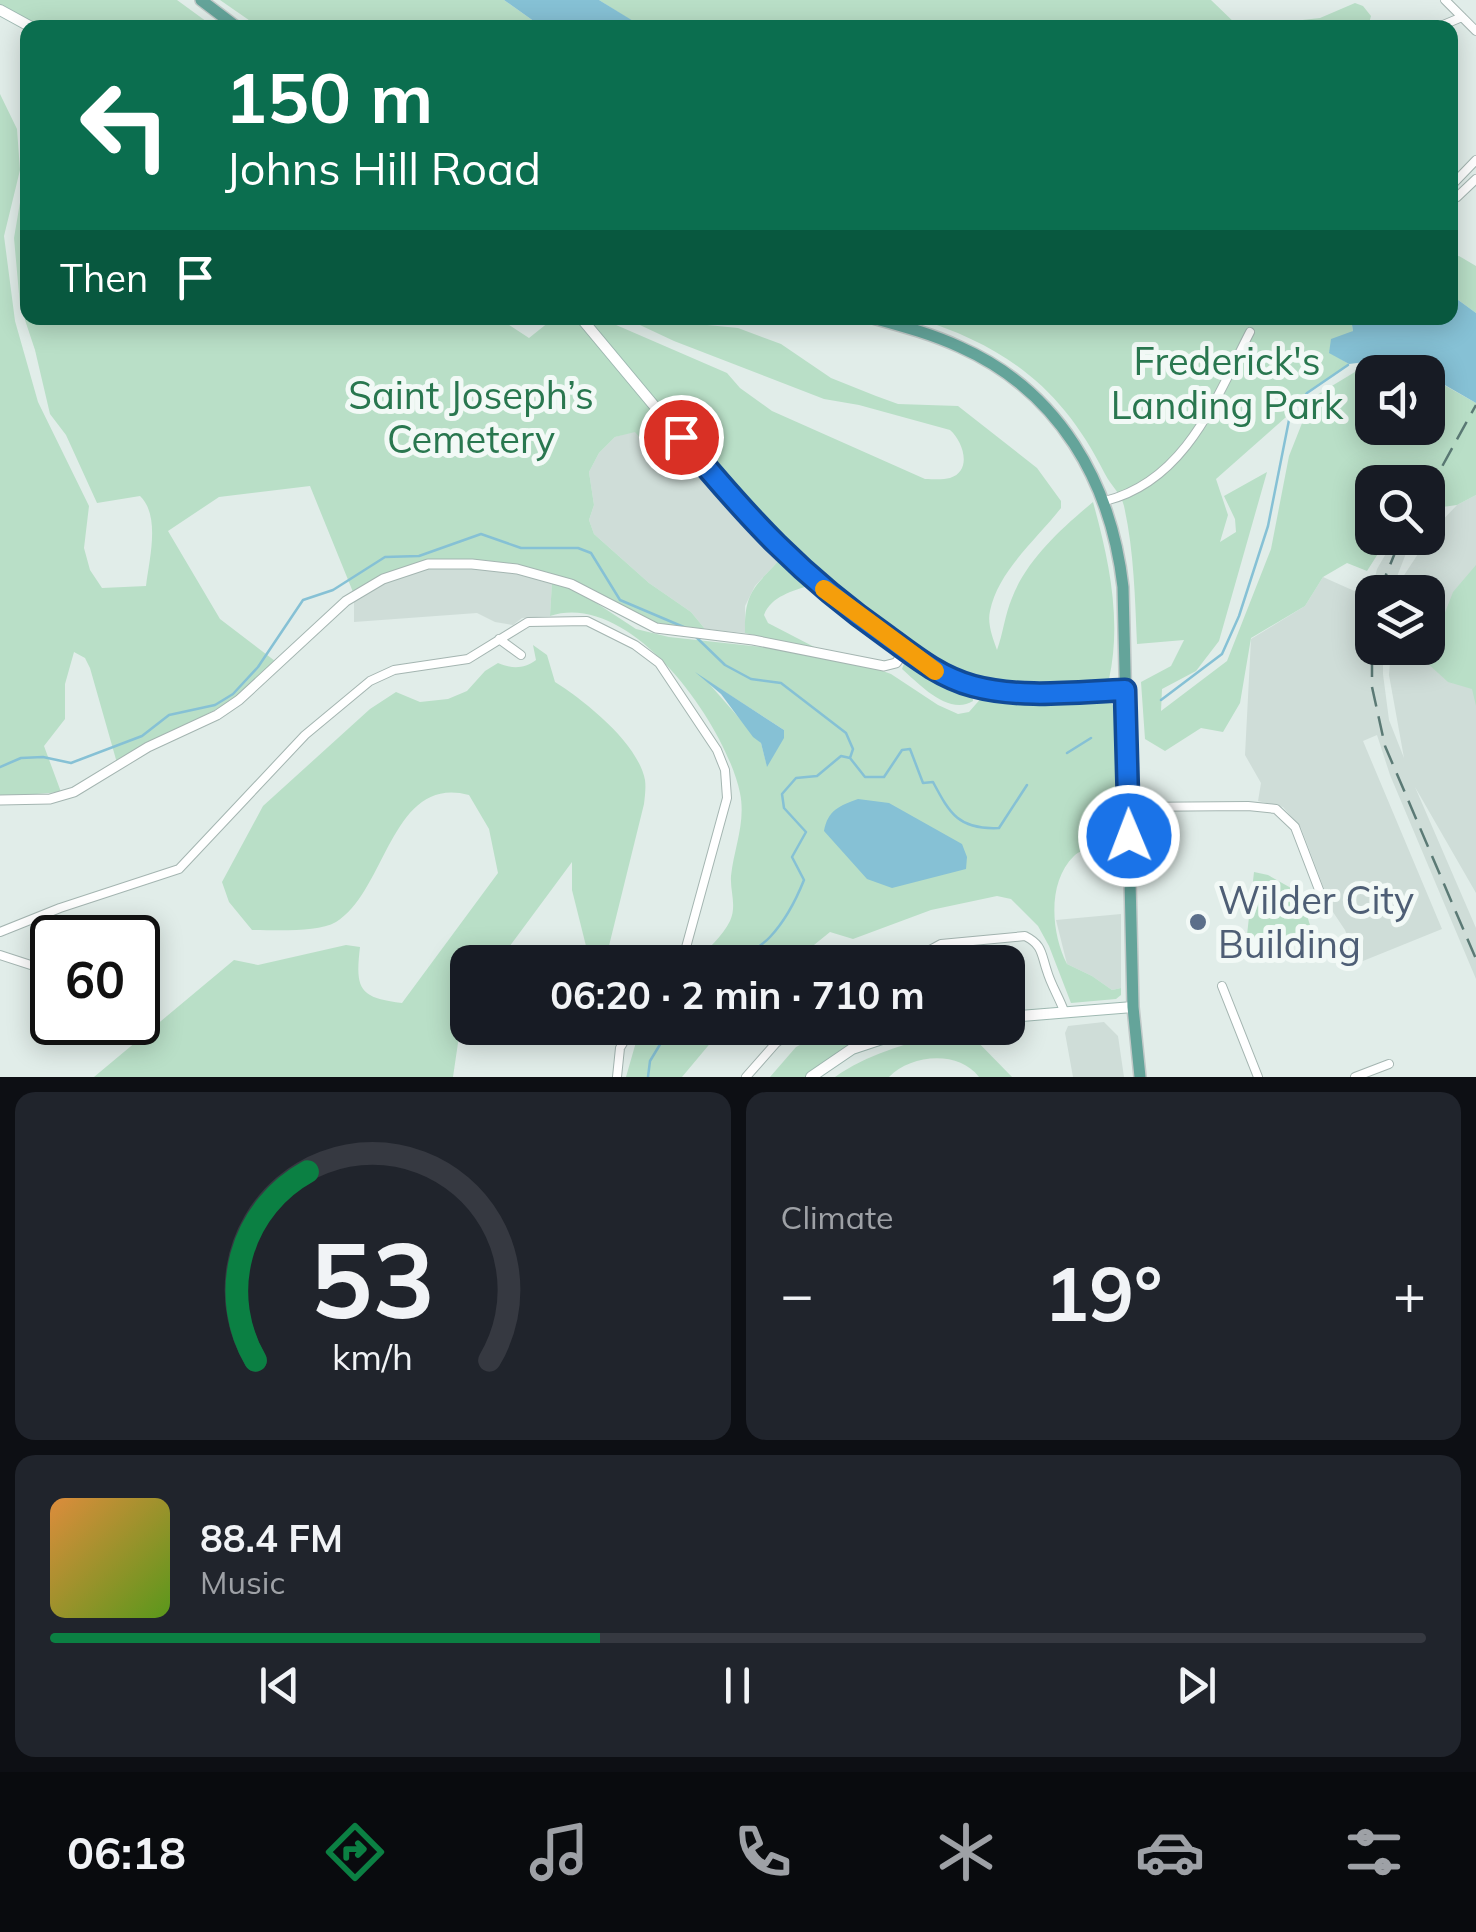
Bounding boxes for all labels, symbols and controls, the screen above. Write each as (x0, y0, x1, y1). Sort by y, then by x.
text: 150 m (225, 53, 433, 141)
icon: left (60, 60, 190, 190)
text: Johns Hill Road (225, 140, 541, 196)
icon: arrive (168, 250, 223, 305)
text: Then (60, 254, 148, 302)
park label: Frederick's Landing Park (1111, 337, 1344, 429)
map controls (1355, 355, 1445, 665)
button: sound (1355, 355, 1445, 445)
park label: Saint Joseph’s Cemetery (348, 371, 594, 463)
pin (639, 395, 724, 480)
icon: arrive (654, 410, 709, 465)
button: search (1355, 465, 1445, 555)
button: layers (1355, 575, 1445, 665)
position arrow (1077, 784, 1181, 888)
place label: Wilder City Building (1218, 876, 1414, 968)
marker: Wilder City Building (1187, 911, 1209, 933)
speed limit sign: 60 (30, 915, 160, 1045)
text: 06:20 · 2 min · 710 m (550, 971, 925, 1019)
text: Climate (781, 1197, 893, 1237)
text: 53 (310, 1213, 435, 1344)
text: 19° (1044, 1246, 1162, 1340)
text: − (781, 1259, 814, 1328)
text: + (1393, 1259, 1426, 1328)
text: km/h (332, 1334, 413, 1379)
text: 88.4 FM (200, 1514, 343, 1562)
text: Music (200, 1562, 285, 1602)
icon: previous (252, 1658, 307, 1713)
icon: pause (710, 1658, 765, 1713)
icon: next (1169, 1658, 1224, 1713)
icon: directions (320, 1817, 390, 1887)
icon: music (524, 1817, 594, 1887)
icon: phone (728, 1817, 798, 1887)
icon: climate (931, 1817, 1001, 1887)
icon: car (1135, 1817, 1205, 1887)
icon: filters (1339, 1817, 1409, 1887)
text: 06:18 (67, 1824, 186, 1880)

